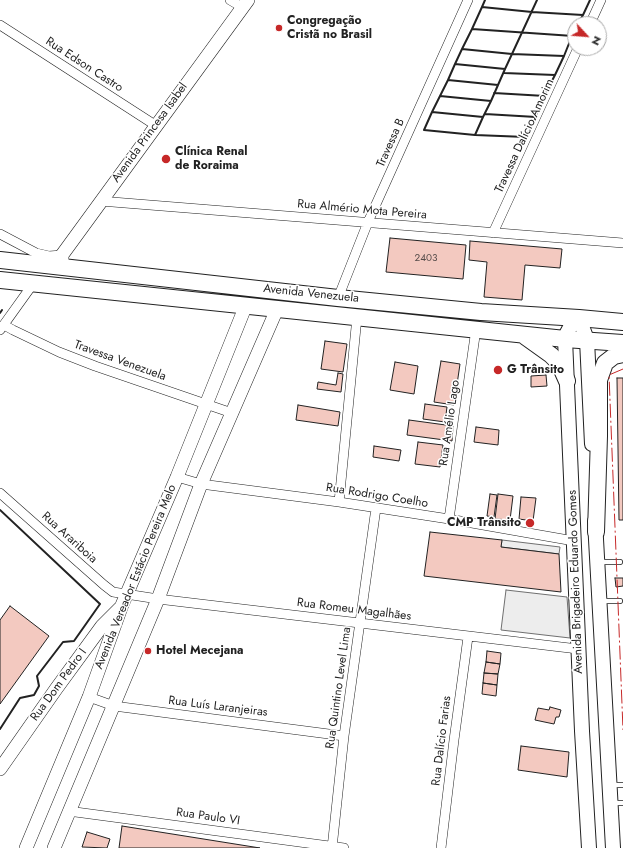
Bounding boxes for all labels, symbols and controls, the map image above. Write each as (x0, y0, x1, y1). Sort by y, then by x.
place label: Congregação Cristã no Brasil (287, 14, 372, 42)
north arrow (567, 16, 607, 56)
marker: Congregação Cristã no Brasil (274, 23, 284, 33)
text: N (588, 33, 606, 48)
street label: Rua Edson Castro (43, 35, 125, 95)
street label: Travessa Dalício Amorim (492, 77, 558, 195)
street label: Avenida Princesa Isabel (109, 80, 191, 186)
street label: Travessa B (374, 117, 408, 169)
place label: Clínica Renal de Roraima (175, 145, 247, 173)
marker: Clínica Renal de Roraima (160, 153, 172, 165)
street label: Rua Almério Mota Pereira (297, 197, 427, 223)
house number: 2403 (415, 253, 437, 265)
street label: Avenida Venezuela (262, 282, 360, 306)
street label: Travessa Venezuela (72, 338, 168, 384)
place label: G Trânsito (507, 363, 564, 377)
marker: G Trânsito (492, 364, 504, 376)
street label: Rua Amélio Lago (437, 379, 463, 467)
street label: Rua Rodrigo Coelho (325, 481, 429, 511)
street label: Avenida Vereador Estácio Pereira Melo (92, 483, 180, 671)
street label: Avenida Brigadeiro Eduardo Gomes (566, 490, 586, 674)
street label: Rua Arariboia (38, 509, 100, 567)
place label: CMP Trânsito (447, 516, 521, 530)
marker: CMP Trânsito (524, 517, 536, 529)
street label: Rua Romeu Magalhães (296, 596, 412, 624)
street label: Rua Quintino Level Lima (323, 626, 355, 750)
place label: Hotel Mecejana (156, 644, 244, 658)
street label: Rua Dom Pedro I (28, 646, 90, 724)
marker: Hotel Mecejana (143, 646, 153, 656)
street label: Rua Luís Laranjeiras (168, 694, 268, 720)
street label: Rua Dalício Farias (429, 695, 455, 787)
street label: Rua Paulo VI (175, 805, 241, 829)

